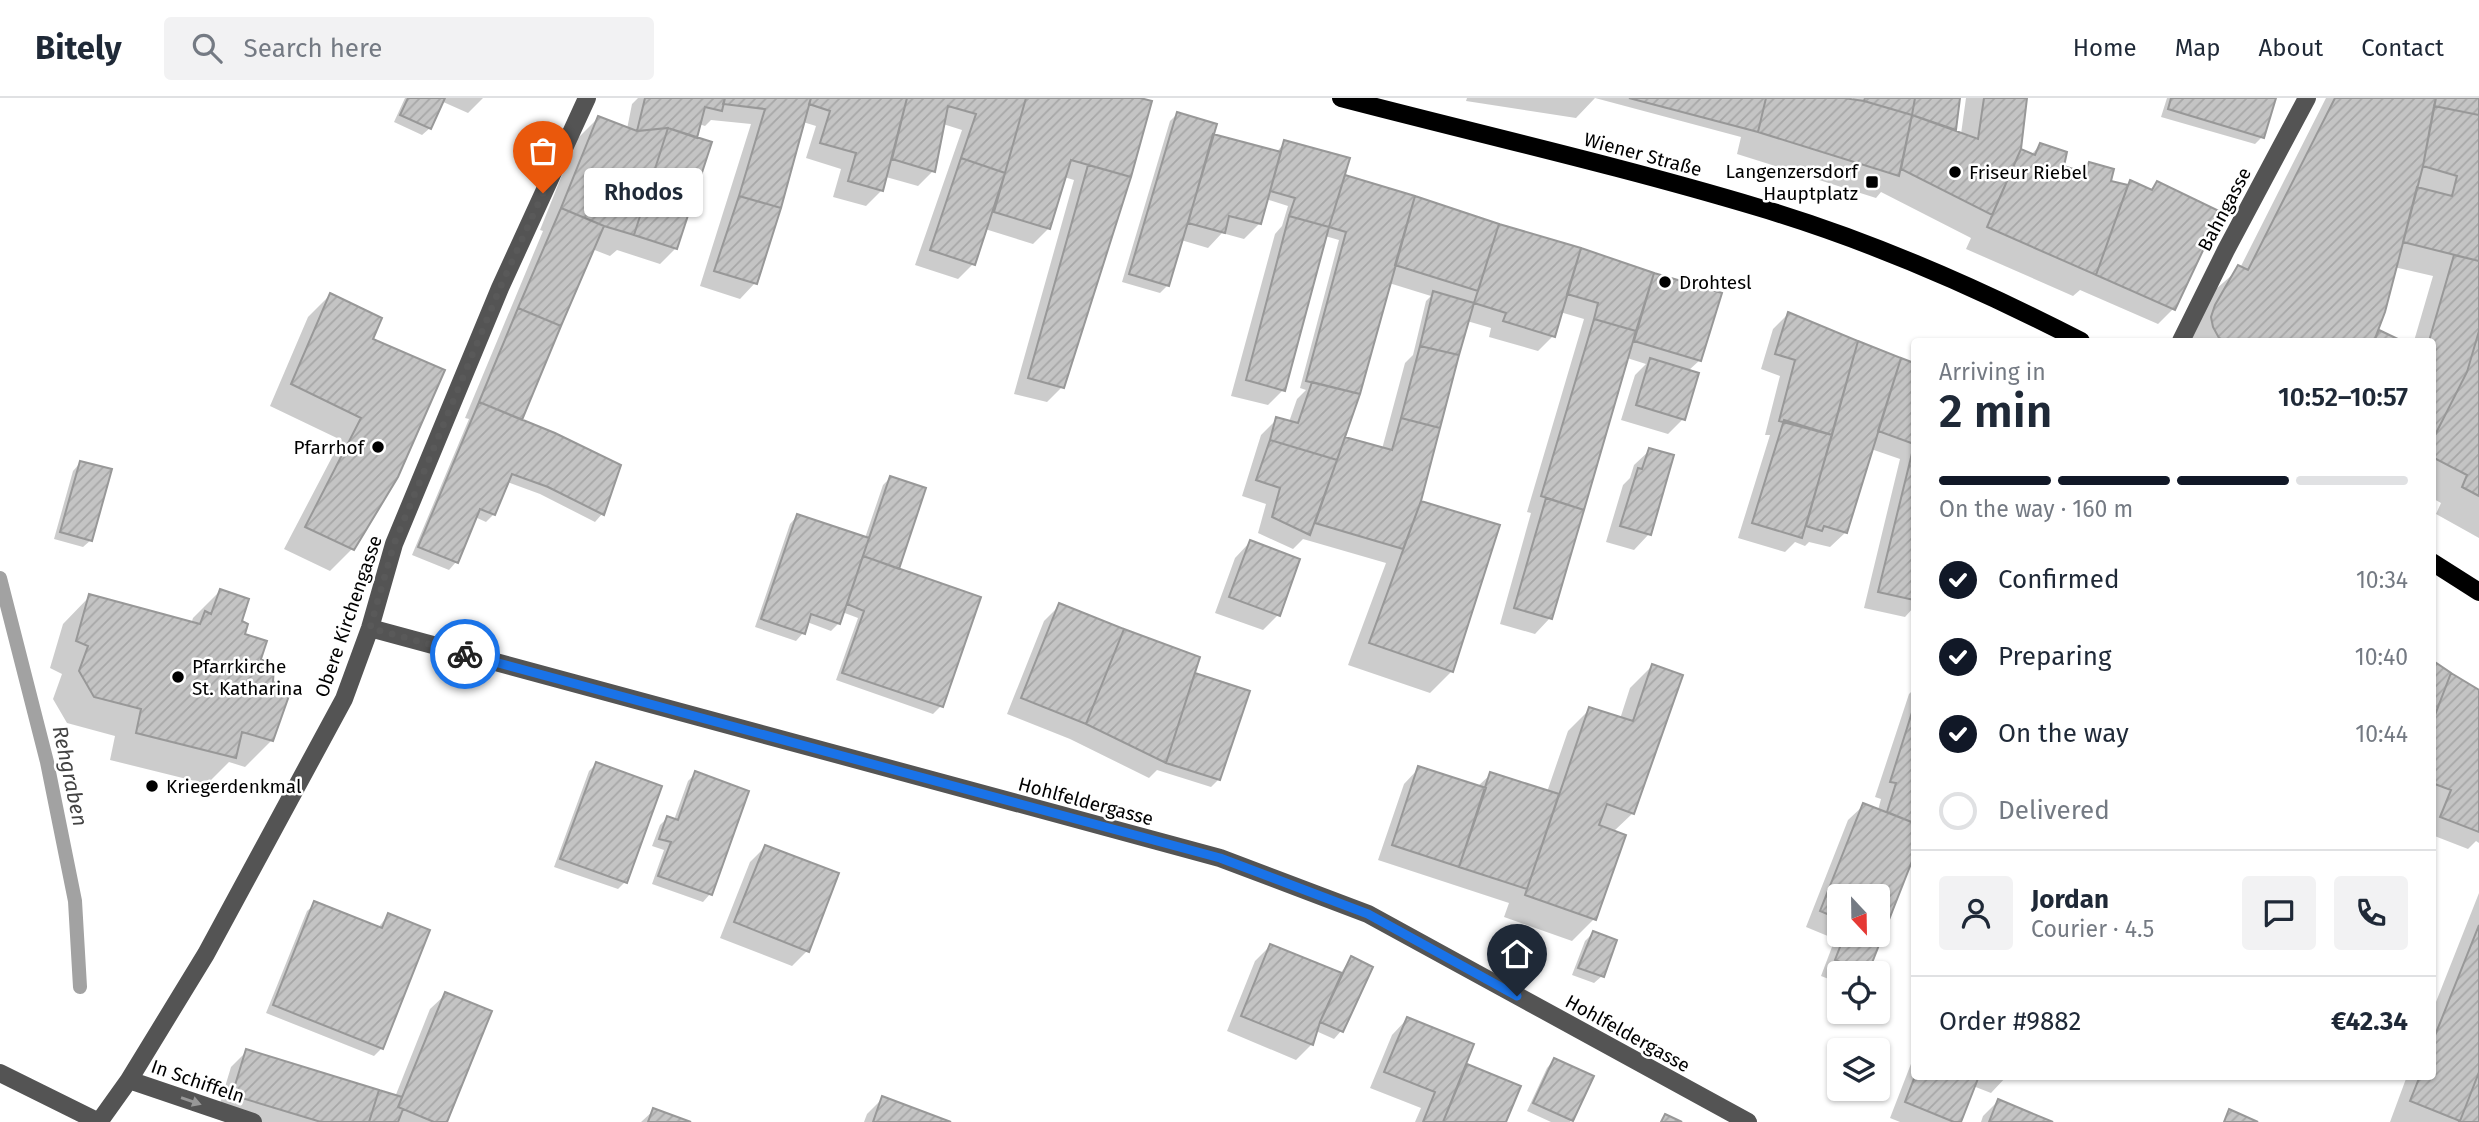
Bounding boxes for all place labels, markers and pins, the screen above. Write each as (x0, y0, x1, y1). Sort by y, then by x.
pin (513, 121, 573, 193)
place label: Langenzersdorf Hauptplatz (1726, 160, 1860, 205)
place label: Friseur Riebel (1969, 161, 2088, 184)
marker: Friseur Riebel (1947, 164, 1963, 180)
callout: Rhodos (585, 168, 704, 217)
marker: Langenzersdorf Hauptplatz (1864, 174, 1880, 190)
place label: Drohtesl (1679, 271, 1752, 294)
marker: Drohtesl (1657, 274, 1673, 290)
place label: Pfarrhof (294, 436, 366, 459)
marker: Pfarrhof (370, 439, 386, 455)
place label: Pfarrkirche St. Katharina (192, 655, 303, 700)
marker: Pfarrkirche St. Katharina (170, 669, 186, 685)
place label: Kriegerdenkmal (166, 775, 302, 798)
marker: Kriegerdenkmal (144, 778, 160, 794)
pin (1487, 924, 1547, 996)

